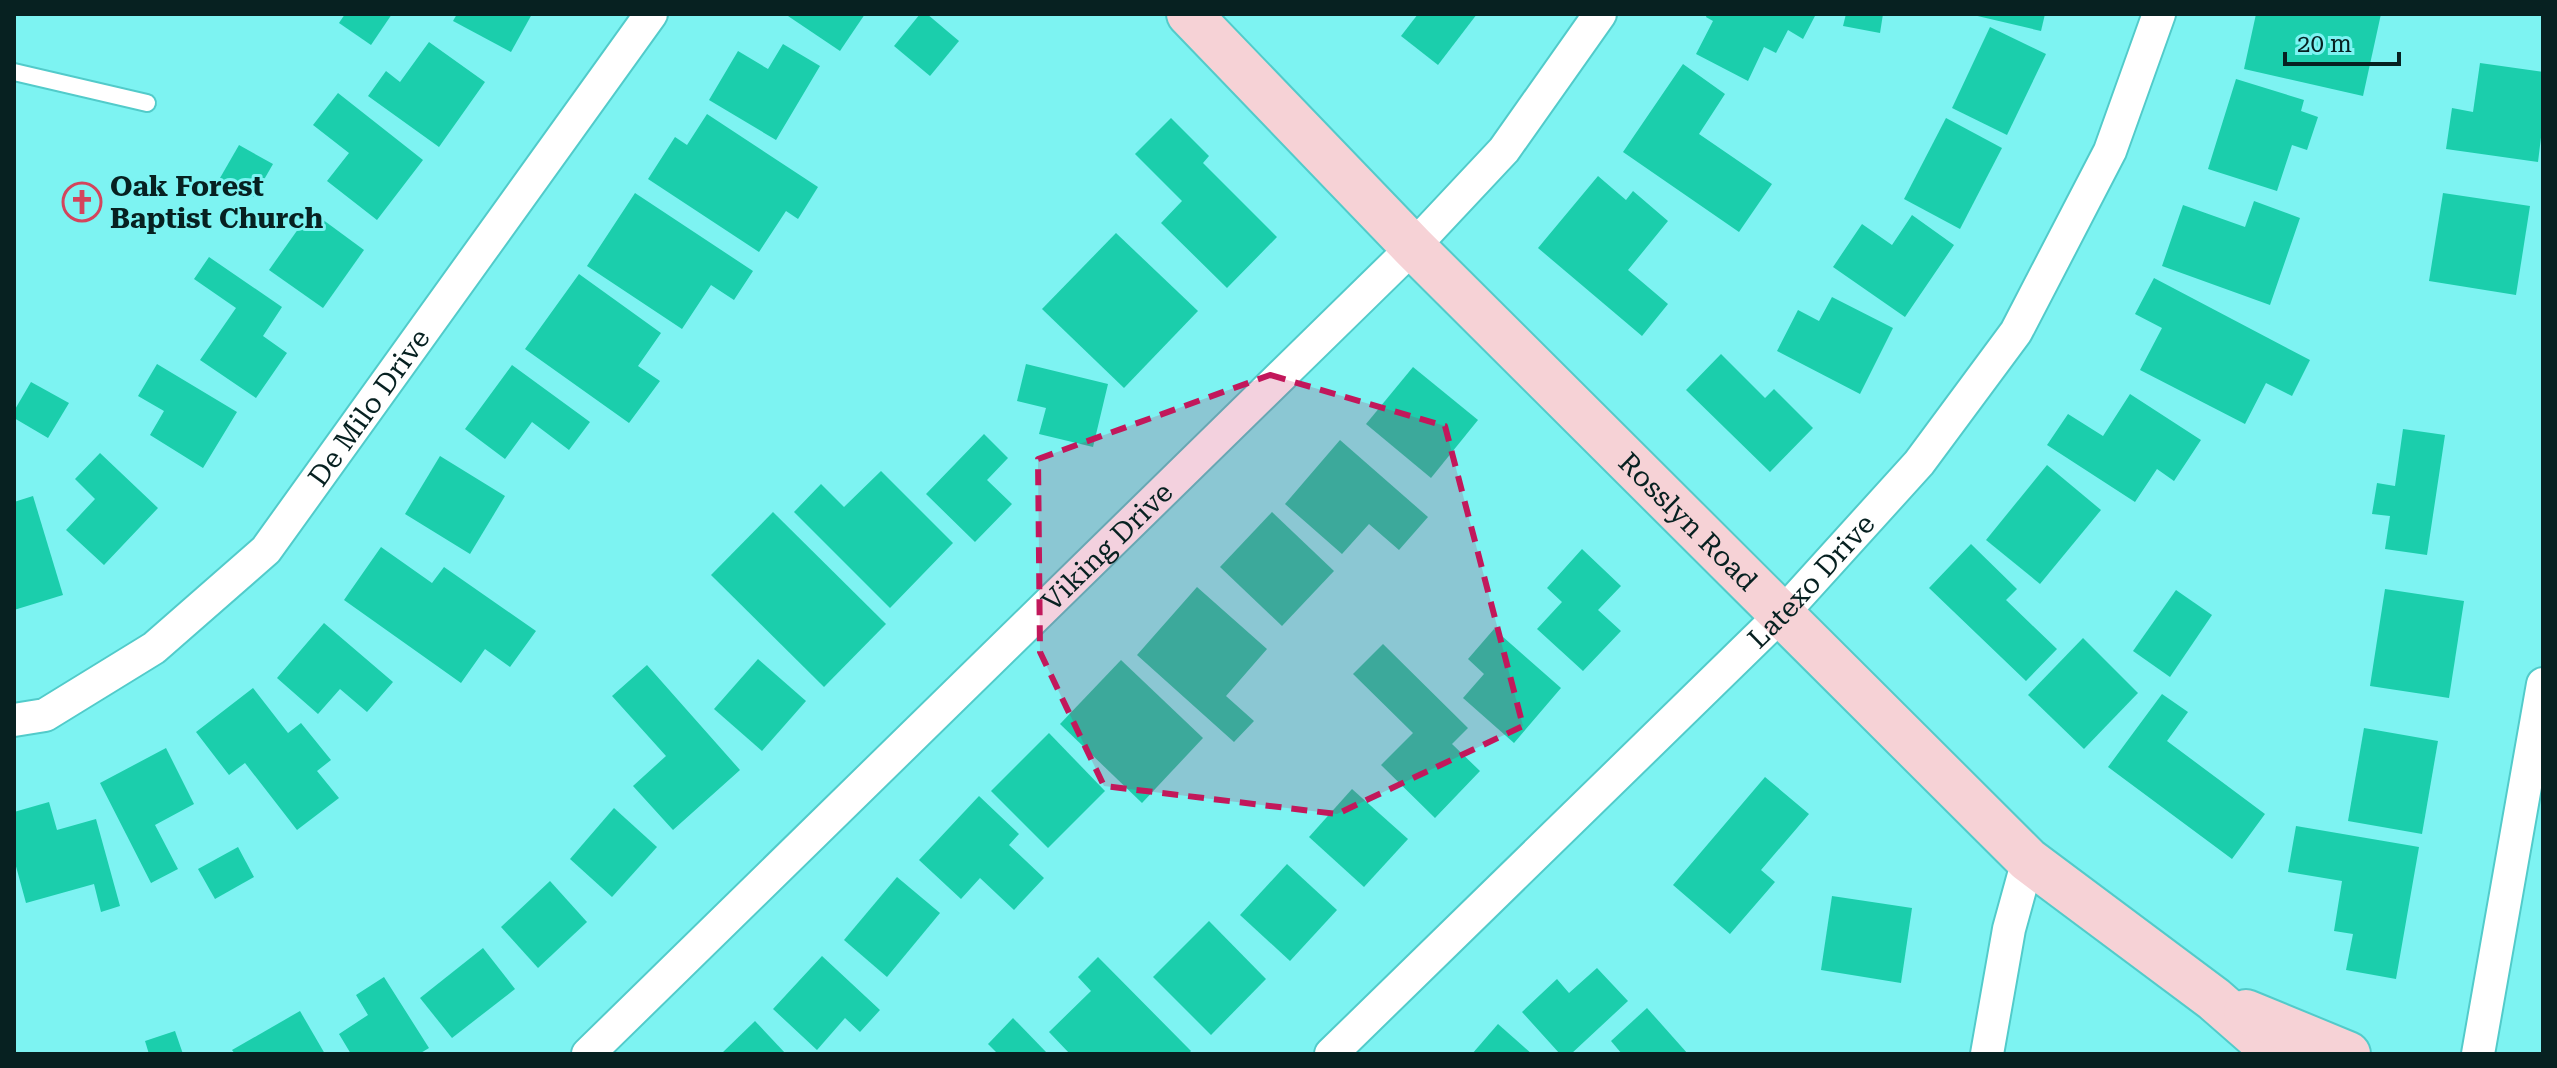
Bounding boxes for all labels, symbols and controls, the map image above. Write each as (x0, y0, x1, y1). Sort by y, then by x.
scale bar (2285, 16, 2399, 66)
text: 20 m (2297, 30, 2352, 58)
place label: Oak Forest Baptist Church (110, 170, 323, 235)
church icon: Oak Forest Baptist Church (61, 181, 103, 223)
street label: De Milo Drive (301, 322, 436, 492)
street label: Rosslyn Road (1612, 446, 1764, 597)
street label: Viking Drive (1035, 475, 1179, 617)
street label: Latexo Drive (1741, 507, 1881, 655)

